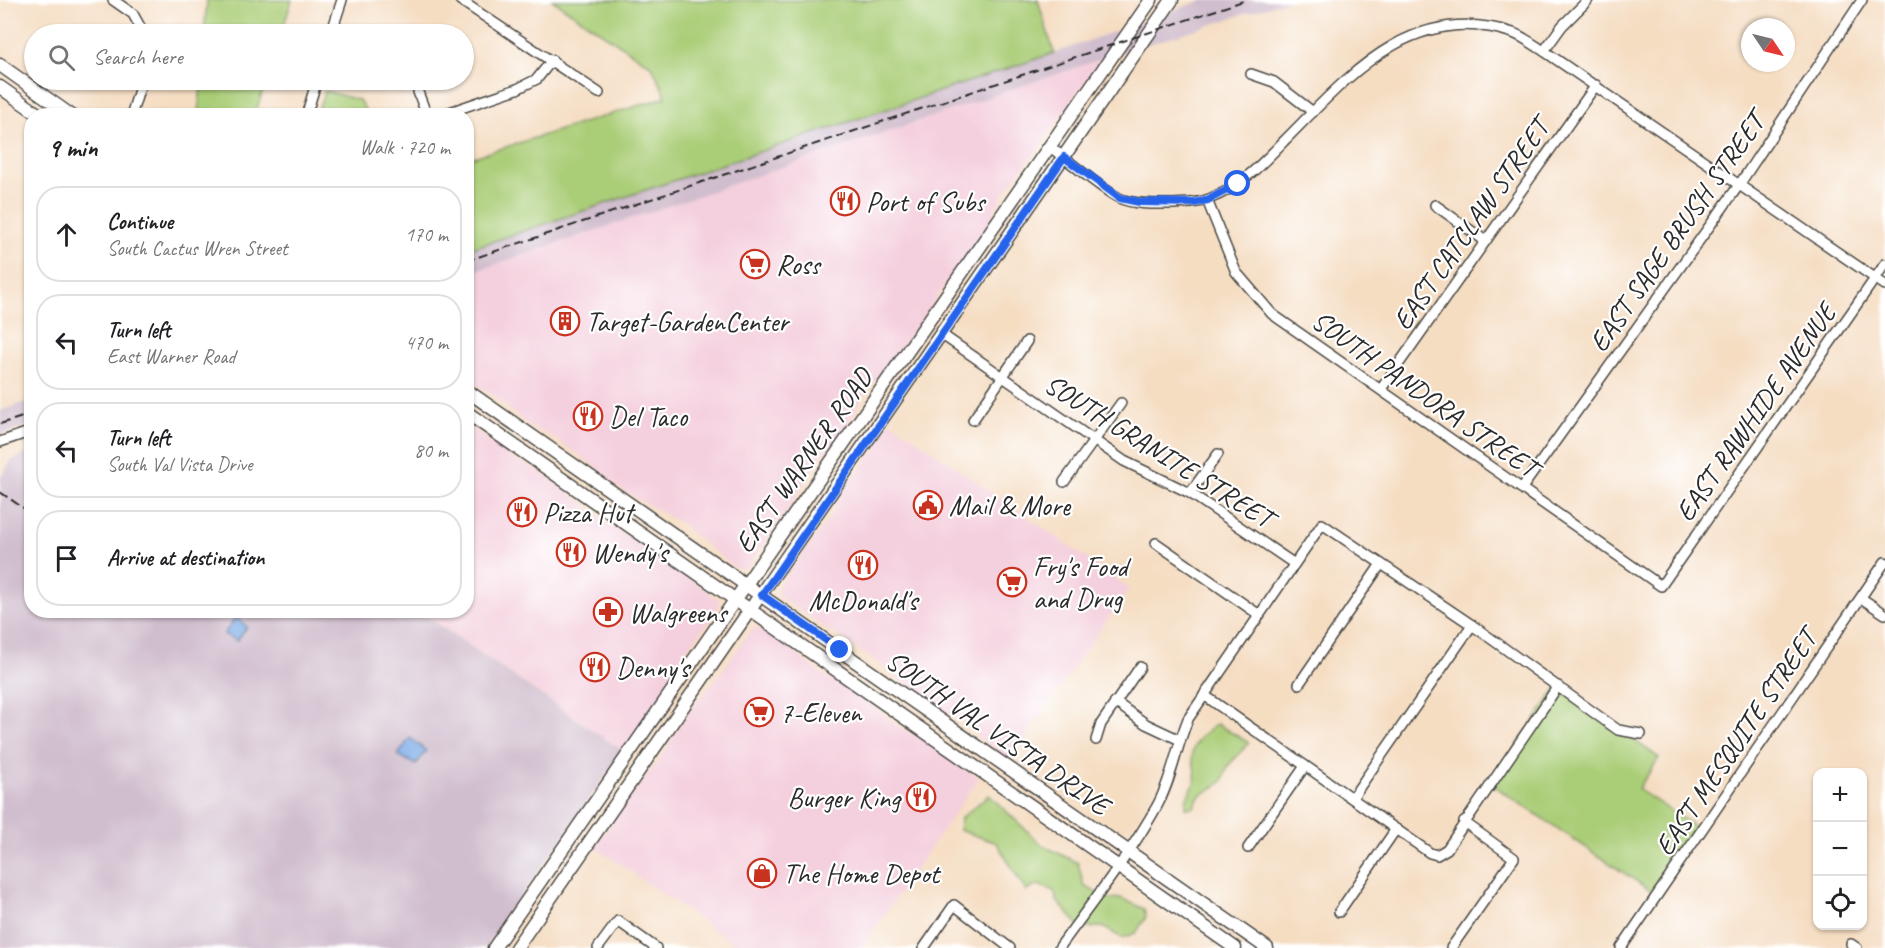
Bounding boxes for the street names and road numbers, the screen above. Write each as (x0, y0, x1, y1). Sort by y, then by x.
street label: EAST SAGE BRUSH STREET (1581, 100, 1776, 358)
street label: EAST CATCLAW STREET (1385, 106, 1560, 336)
street label: EAST RAWHIDE AVENUE (1667, 294, 1846, 528)
street label: SOUTH PANDORA STREET (1305, 302, 1550, 488)
street label: EAST WARNER ROAD (727, 360, 881, 559)
street label: SOUTH GRANITE STREET (1038, 366, 1285, 539)
street label: EAST MESQUITE STREET (1647, 617, 1828, 862)
street label: SOUTH VAL VISTA DRIVE (879, 642, 1119, 824)

